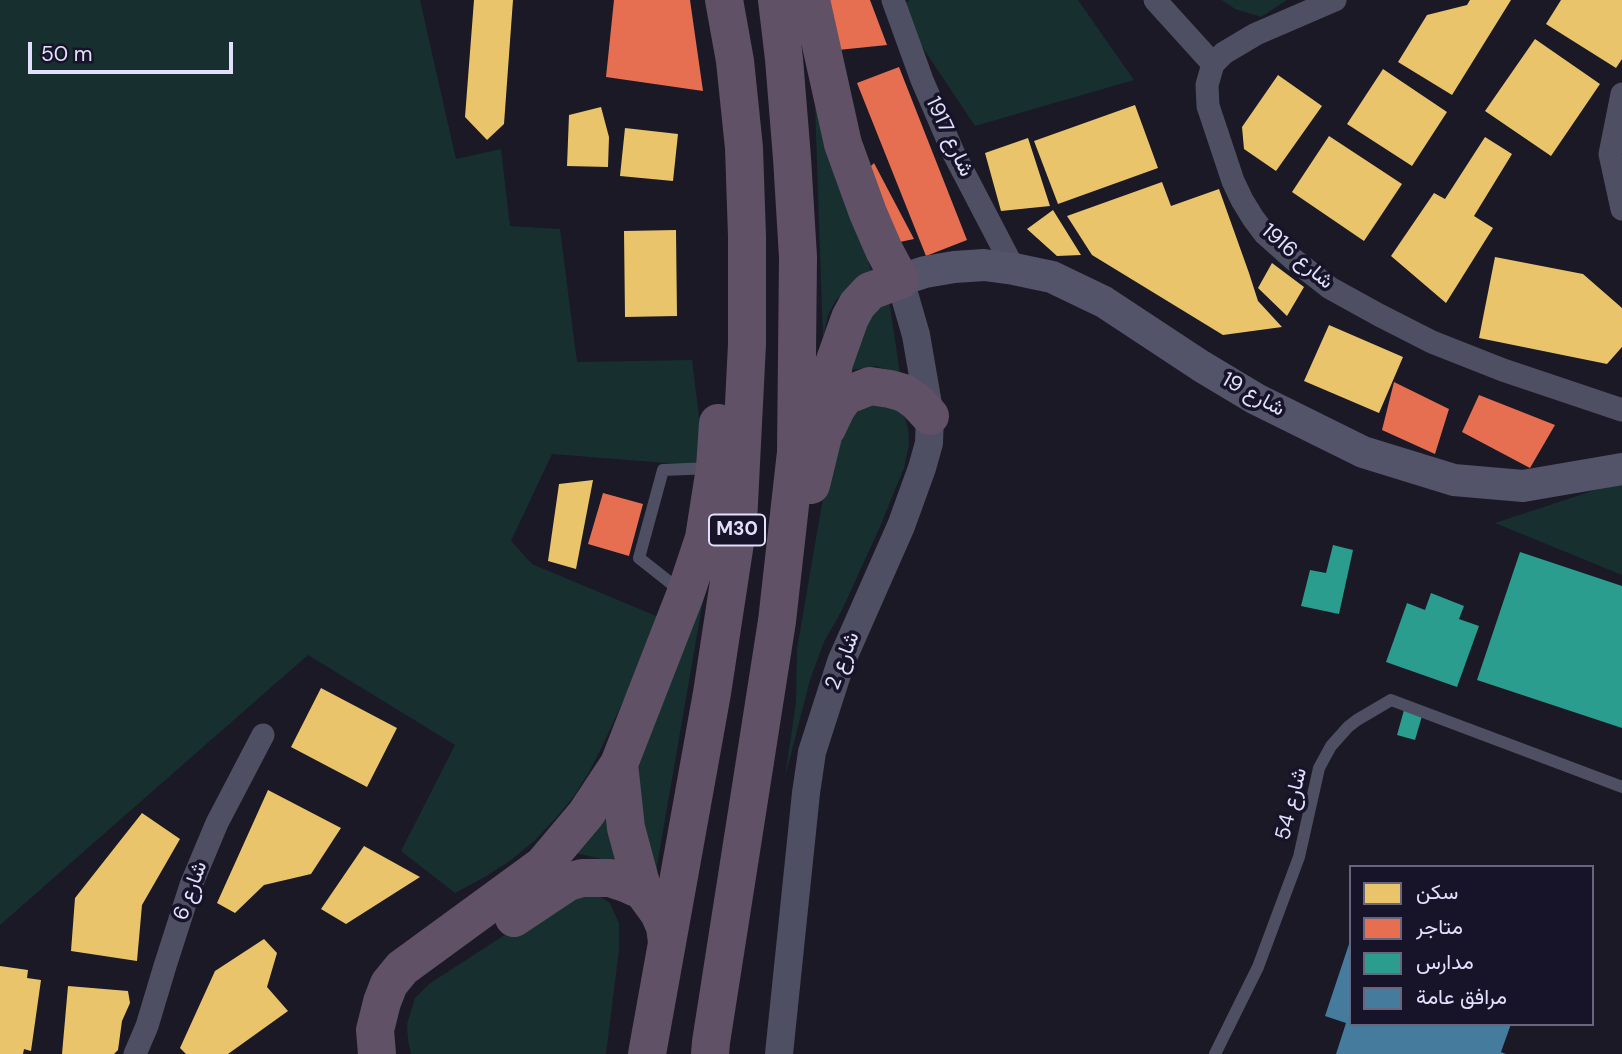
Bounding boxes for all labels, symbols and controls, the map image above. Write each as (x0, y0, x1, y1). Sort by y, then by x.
scale bar (32, 28, 236, 72)
text: 50 m (41, 40, 92, 68)
street label: شارع 1917 (920, 93, 978, 181)
street label: شارع 1916 (1256, 219, 1338, 295)
street label: شارع 19 (1217, 368, 1289, 422)
road number: M30 (709, 514, 765, 545)
street label: شارع 2 (821, 629, 865, 693)
street label: شارع 54 (1271, 765, 1313, 843)
street label: شارع 6 (169, 858, 213, 924)
legend (1349, 865, 1594, 1026)
text: سكن (1416, 878, 1458, 906)
text: متاجر (1416, 913, 1463, 941)
text: مدارس (1416, 948, 1474, 976)
text: مرافق عامة (1416, 983, 1507, 1011)

